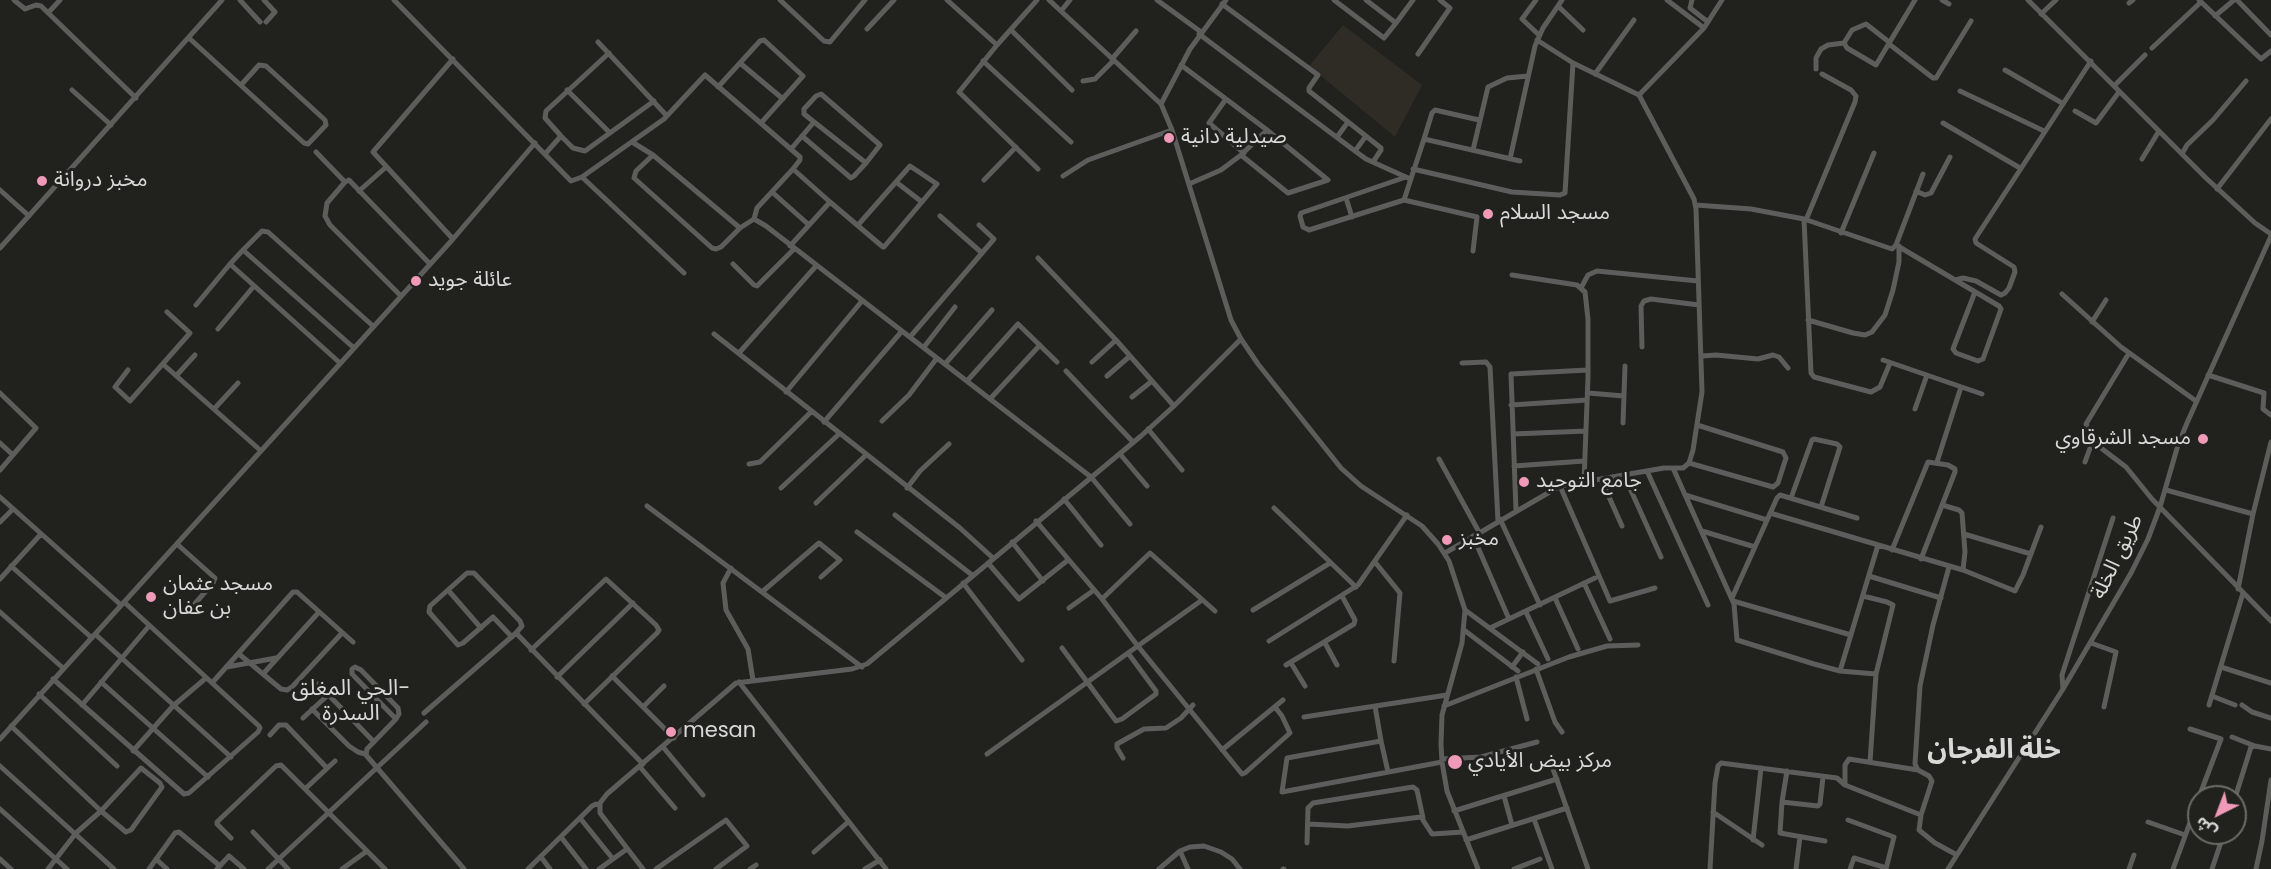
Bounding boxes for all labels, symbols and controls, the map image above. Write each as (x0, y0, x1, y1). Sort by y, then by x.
place label: صيدلية دانية (1181, 125, 1287, 151)
marker: صيدلية دانية (1162, 131, 1176, 145)
place label: مخبز دروانة (54, 168, 147, 194)
marker: مخبز دروانة (35, 174, 49, 188)
place label: مسجد السلام (1500, 201, 1610, 227)
marker: مسجد السلام (1481, 207, 1495, 221)
place label: عائلة جويد (428, 268, 512, 294)
marker: عائلة جويد (409, 274, 423, 288)
place label: مسجد الشرقاوي (2055, 426, 2191, 452)
marker: مسجد الشرقاوي (2196, 432, 2210, 446)
place label: جامع التوحيد (1536, 469, 1642, 495)
marker: جامع التوحيد (1517, 475, 1531, 489)
street label: طريق الخلة (2087, 511, 2149, 603)
place label: مخبز (1459, 527, 1499, 553)
marker: مخبز (1440, 533, 1454, 547)
place label: مسجد عثمان بن عفان (163, 572, 273, 622)
marker: مسجد عثمان بن عفان (144, 590, 158, 604)
district label: الحي المغلق- السدرة (292, 676, 410, 728)
place label: mesan (683, 719, 756, 745)
marker: mesan (664, 725, 678, 739)
district label: خلة الفرجان (1927, 735, 2061, 767)
place label: مركز بيض الأيادي (1468, 749, 1612, 775)
marker: مركز بيض الأيادي (1446, 753, 1464, 771)
north arrow (2187, 785, 2247, 845)
text: ش (2190, 811, 2222, 843)

